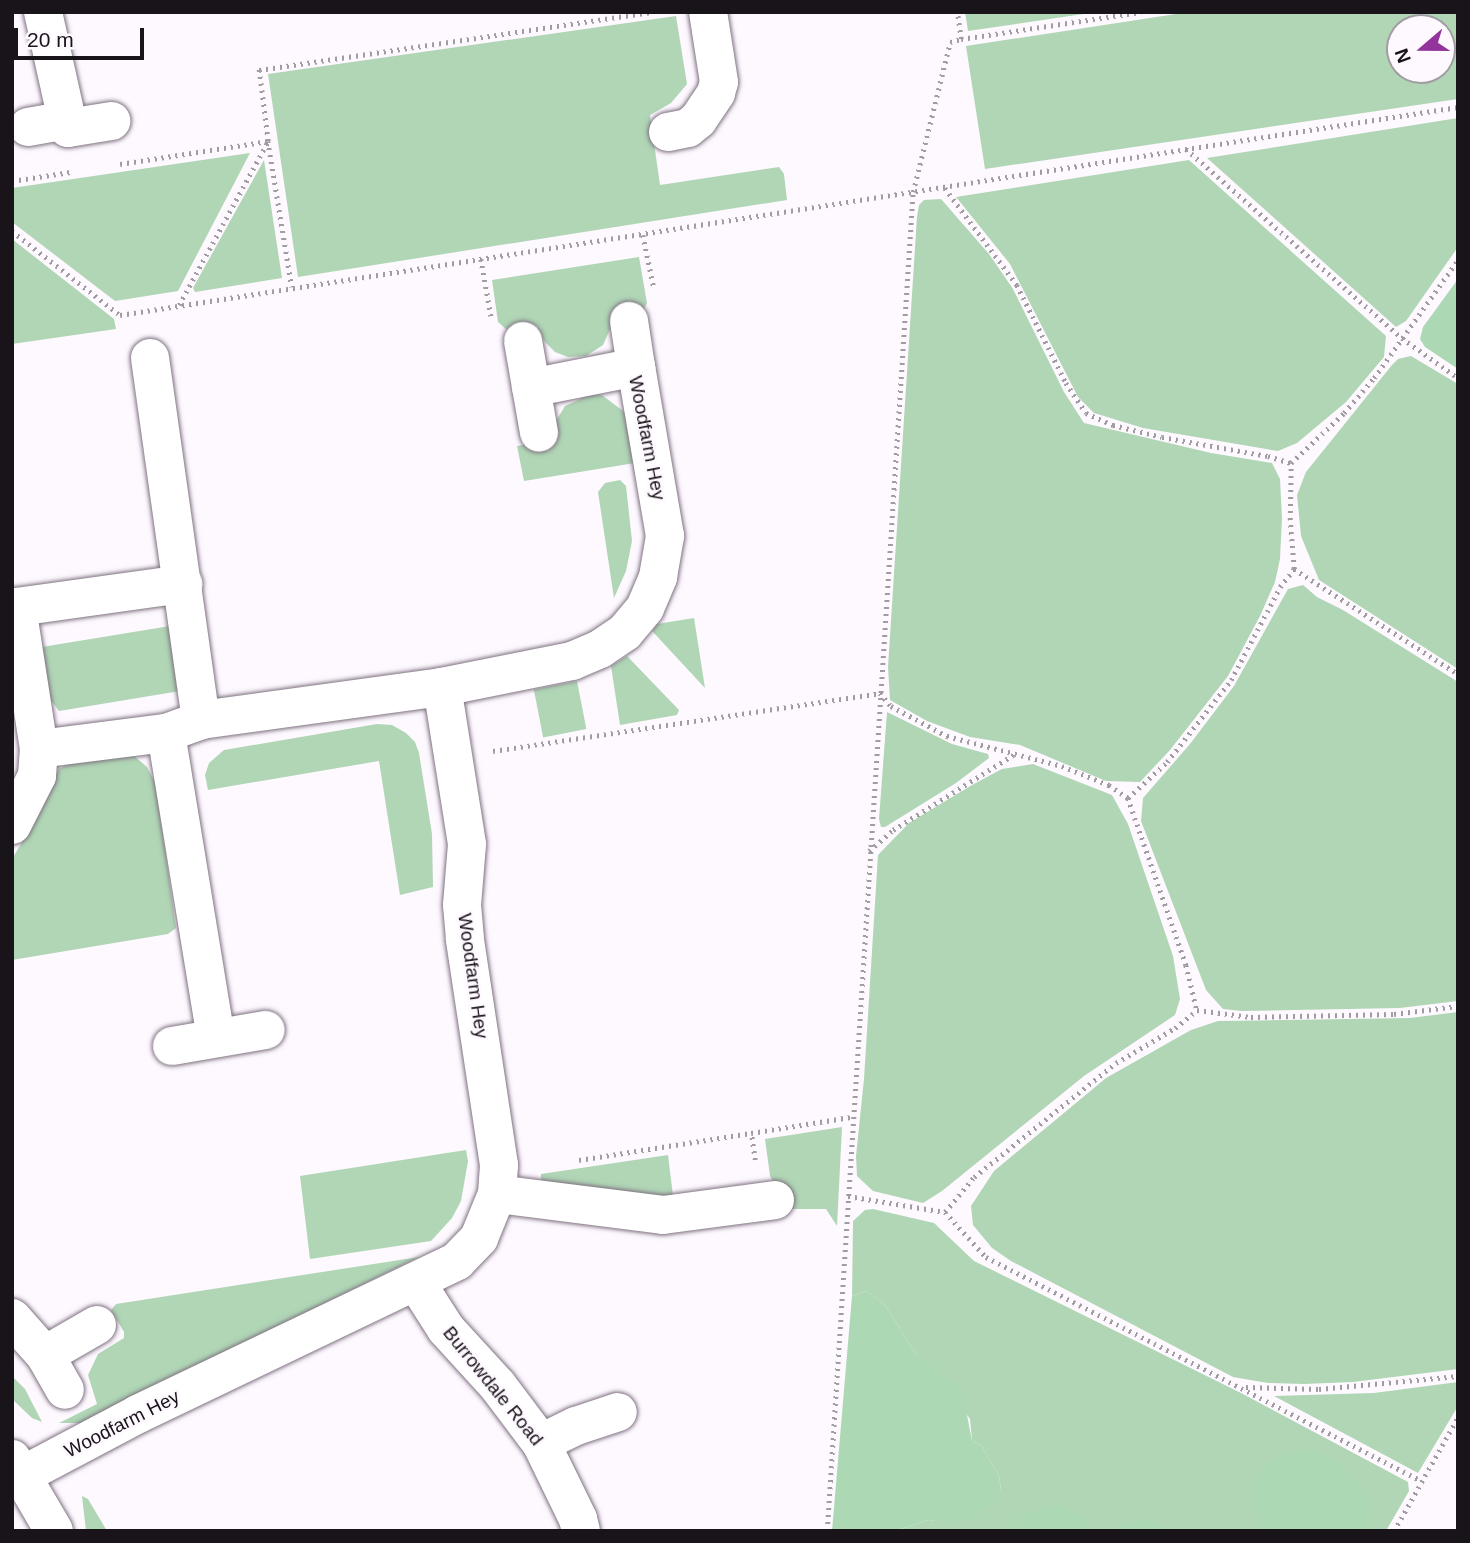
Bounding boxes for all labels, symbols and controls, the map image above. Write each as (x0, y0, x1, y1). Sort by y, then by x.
scale bar (18, 14, 147, 58)
north arrow (1386, 14, 1456, 84)
text: 20 m (27, 28, 74, 51)
text: N (1390, 46, 1415, 66)
street label: Woodfarm Hey (624, 374, 670, 502)
street label: Woodfarm Hey (453, 912, 493, 1040)
street label: Burrowdale Road (438, 1322, 548, 1450)
street label: Woodfarm Hey (61, 1385, 183, 1463)

